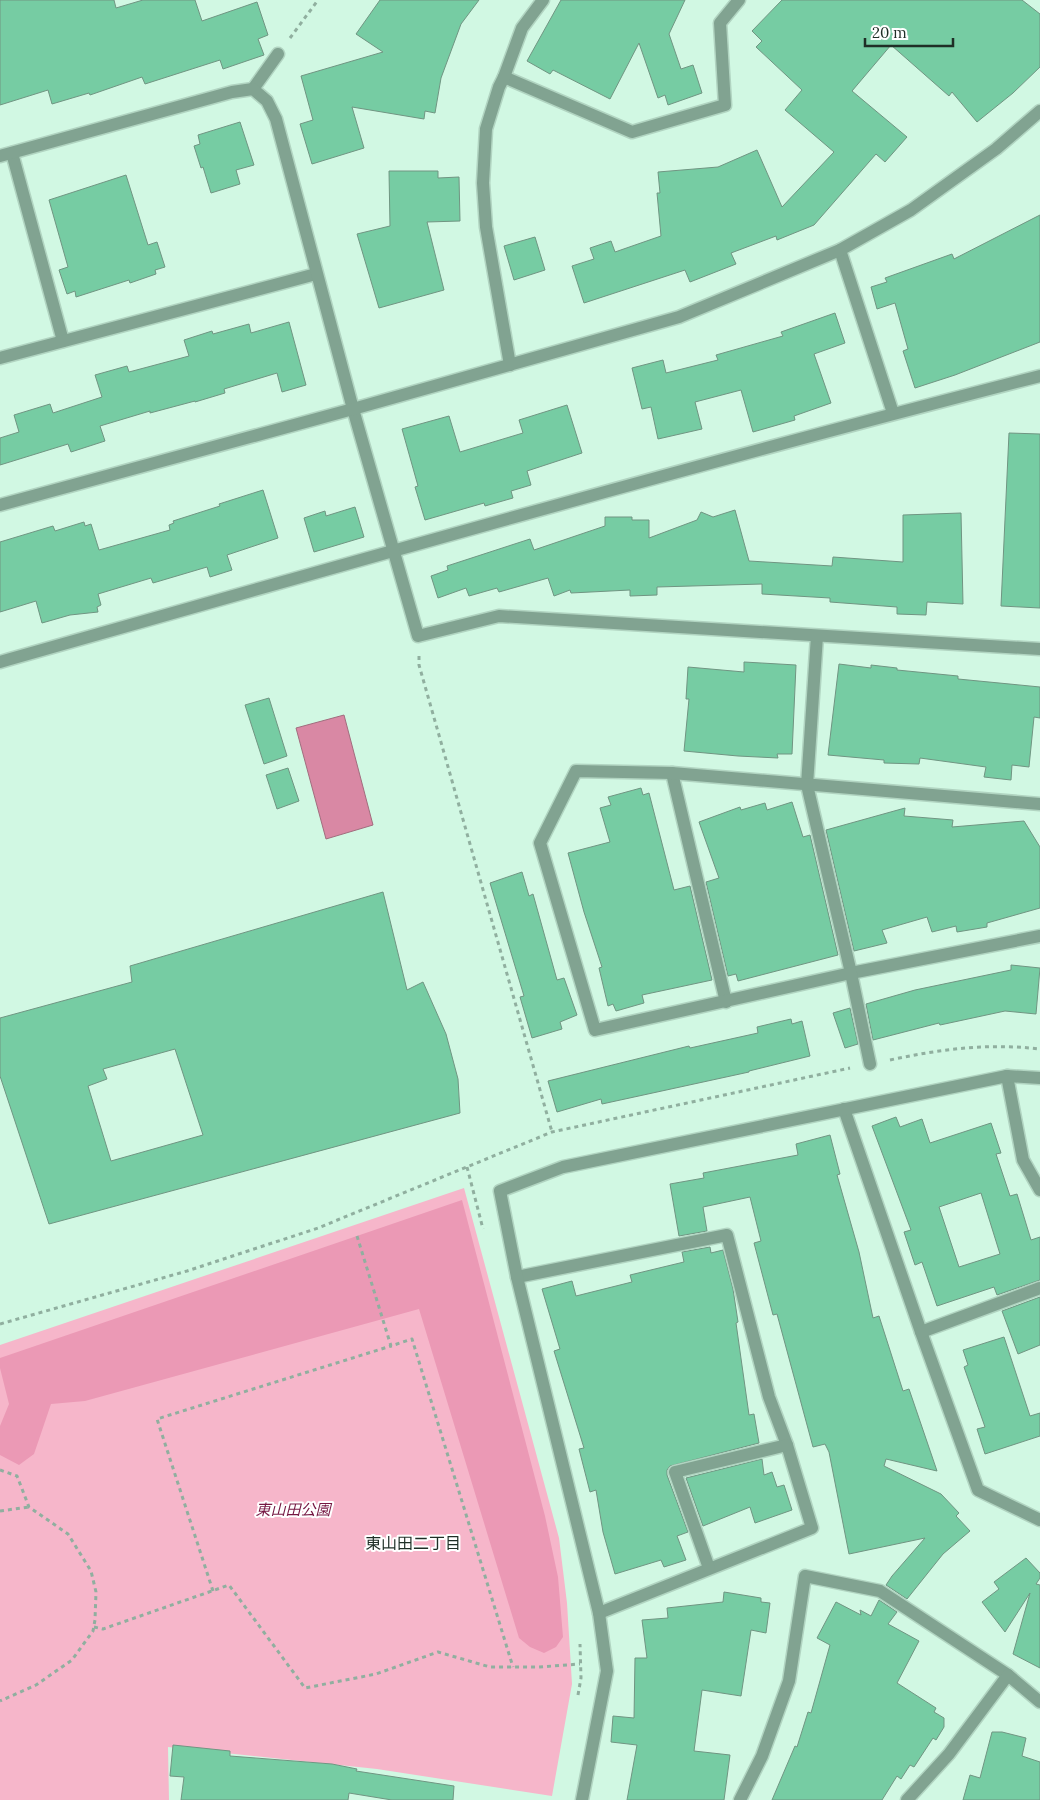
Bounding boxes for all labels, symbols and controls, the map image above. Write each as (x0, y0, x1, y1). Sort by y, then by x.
scale bar (865, 15, 952, 47)
text: 20 m (872, 23, 907, 42)
park label: 東山田公園 (255, 1500, 332, 1519)
district label: 東山田二丁目 (365, 1533, 461, 1553)

